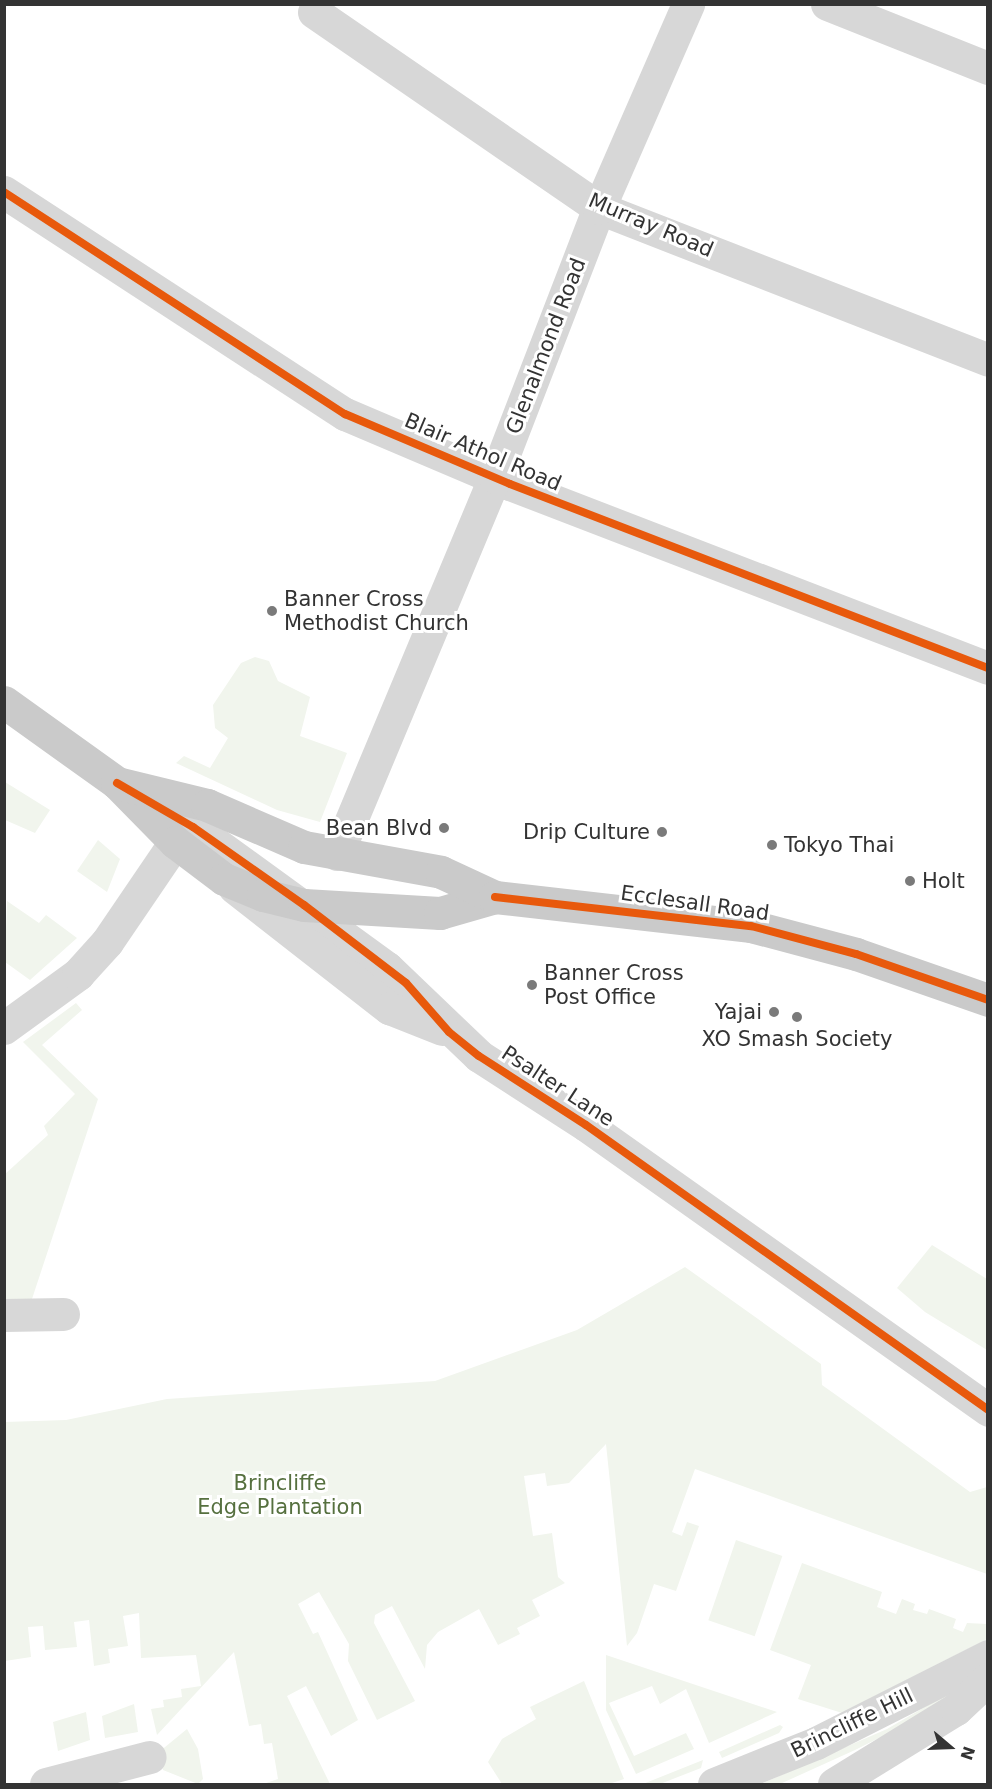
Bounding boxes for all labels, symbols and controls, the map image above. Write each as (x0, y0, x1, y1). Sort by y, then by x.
street label: Murray Road (585, 187, 717, 263)
street label: Glenalmond Road (501, 254, 591, 438)
street label: Blair Athol Road (401, 408, 565, 496)
place label: Banner Cross Methodist Church (284, 586, 469, 636)
marker: Banner Cross Methodist Church (265, 604, 279, 618)
place label: Bean Blvd (326, 815, 432, 841)
place label: Drip Culture (523, 819, 650, 845)
marker: Bean Blvd (437, 821, 451, 835)
marker: Drip Culture (655, 825, 669, 839)
place label: Tokyo Thai (784, 832, 894, 858)
marker: Tokyo Thai (765, 838, 779, 852)
place label: Holt (922, 868, 965, 894)
marker: Holt (903, 874, 917, 888)
street label: Ecclesall Road (619, 880, 771, 926)
place label: Banner Cross Post Office (544, 960, 684, 1010)
marker: Banner Cross Post Office (525, 978, 539, 992)
place label: Yajai (715, 999, 762, 1025)
marker: Yajai (767, 1005, 781, 1019)
marker: XO Smash Society (790, 1010, 804, 1024)
place label: XO Smash Society (702, 1026, 892, 1052)
street label: Psalter Lane (497, 1040, 619, 1132)
park label: Brincliffe Edge Plantation (197, 1470, 363, 1520)
street label: Brincliffe Hill (787, 1683, 917, 1763)
north arrow (920, 1717, 980, 1777)
text: N (956, 1744, 979, 1762)

